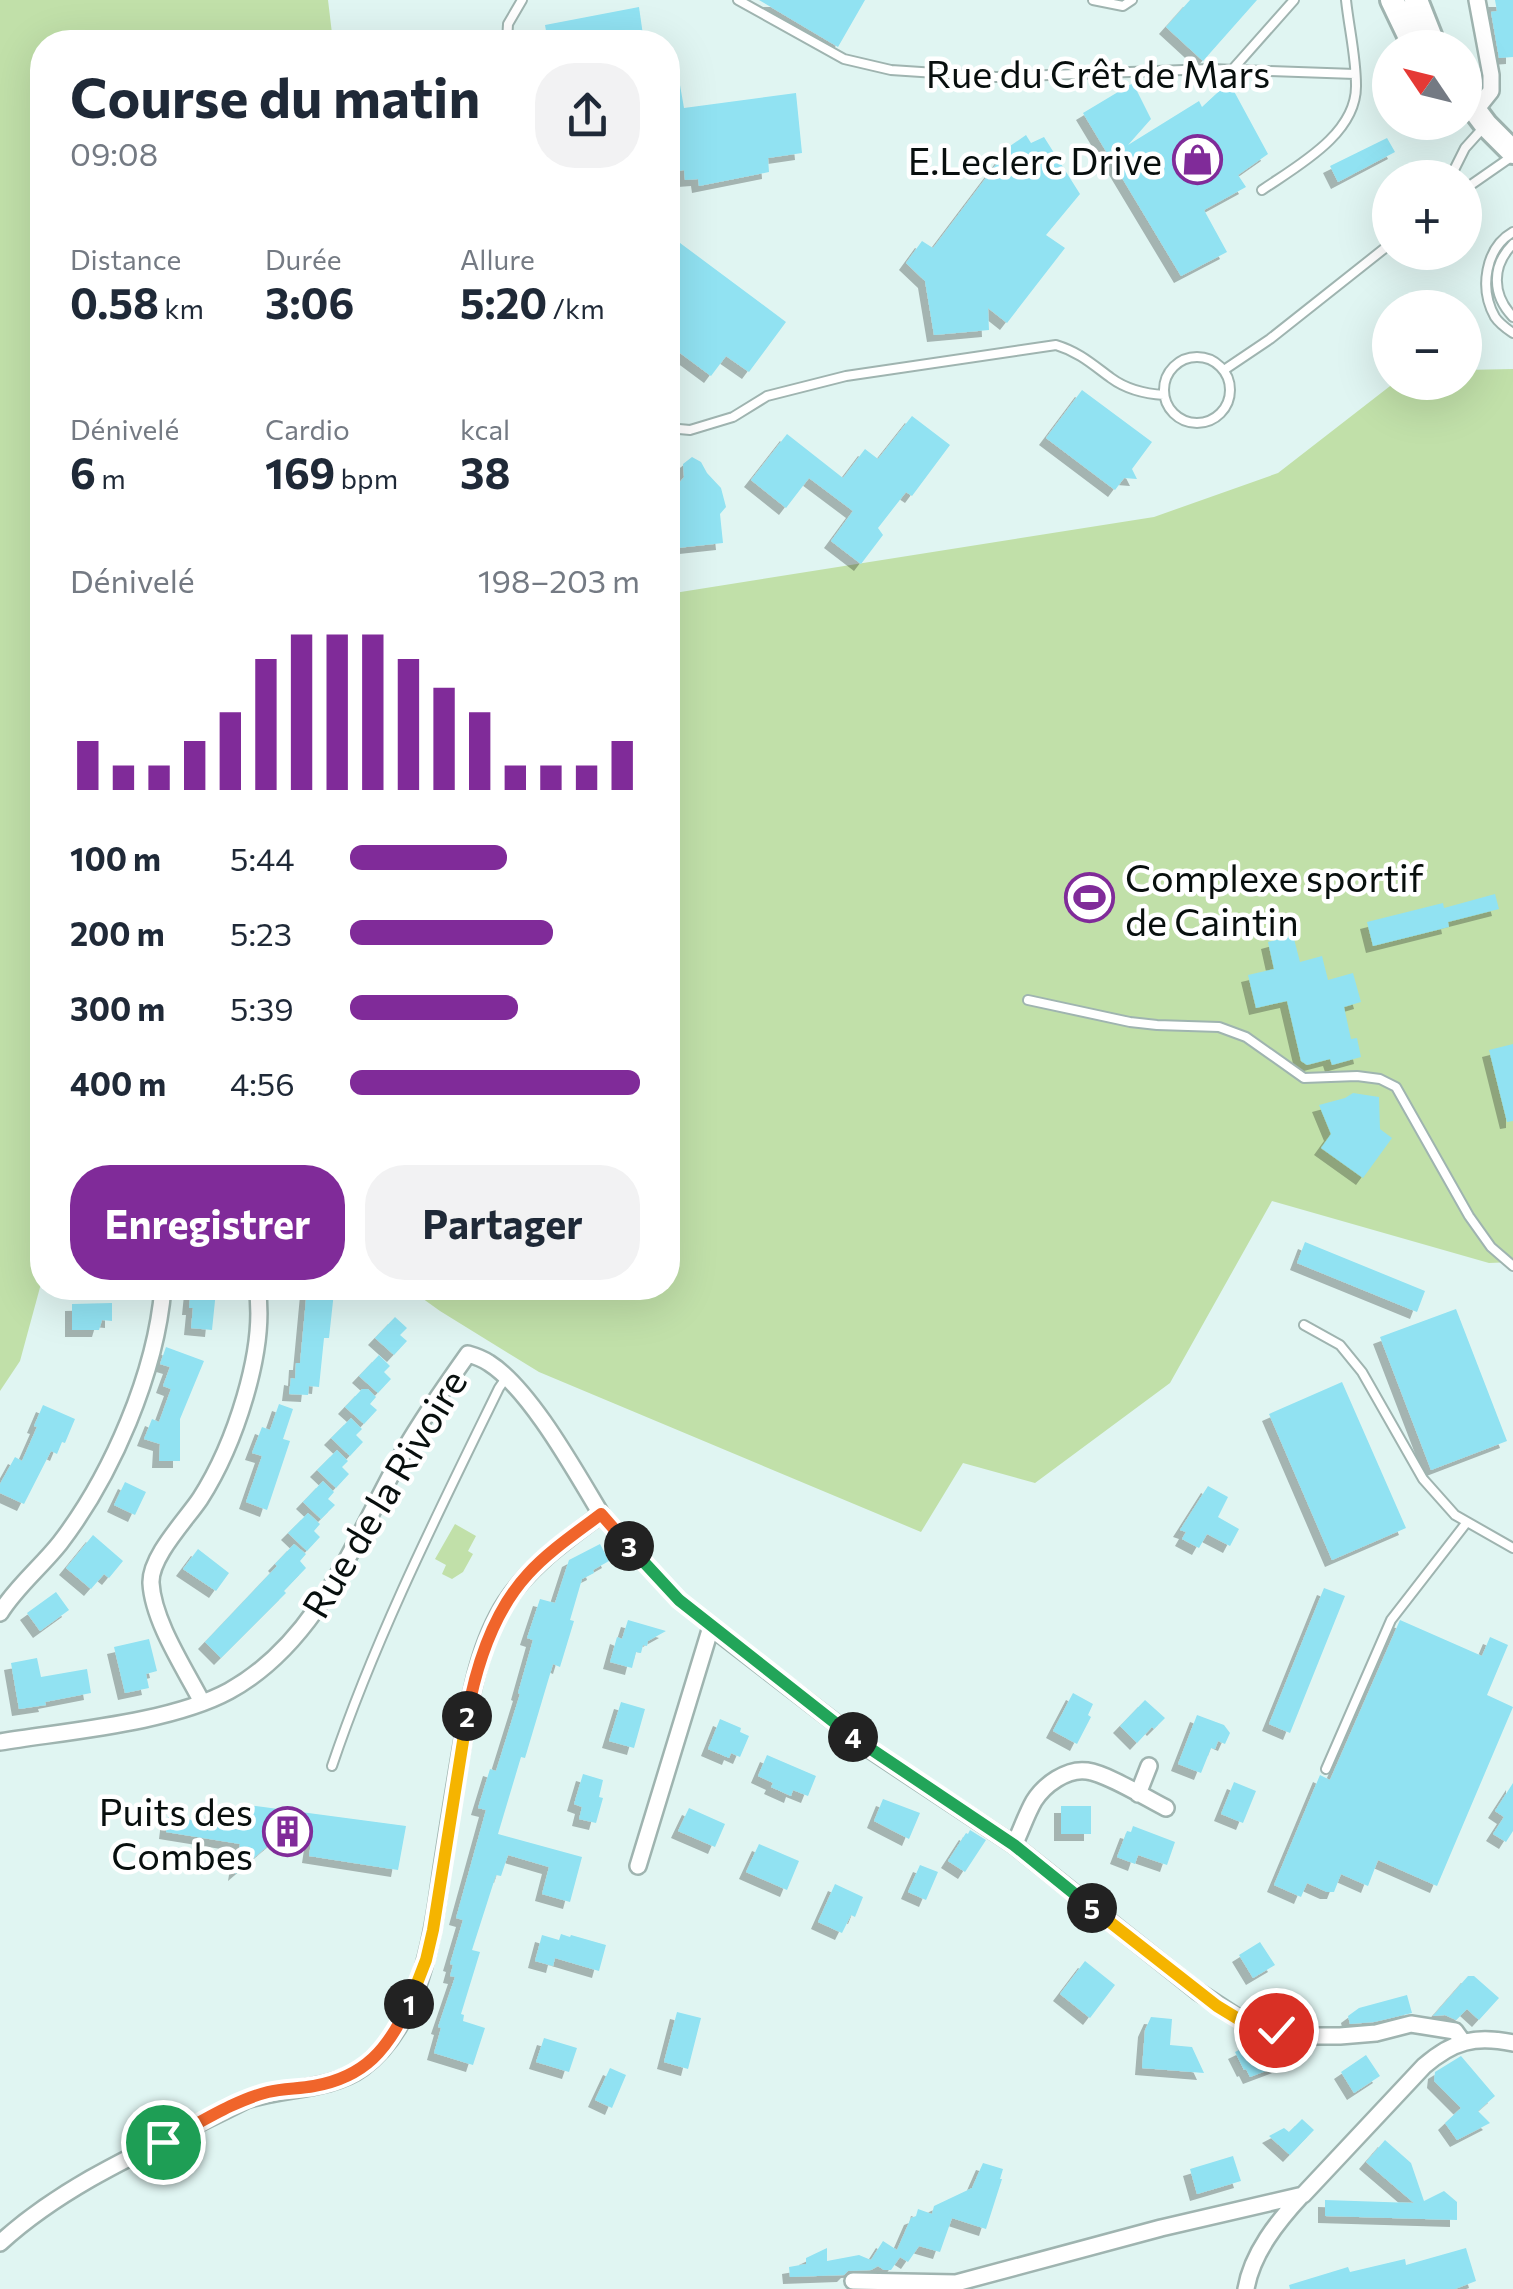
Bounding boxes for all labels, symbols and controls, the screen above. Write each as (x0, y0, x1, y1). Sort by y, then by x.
north arrow (1372, 30, 1482, 140)
map controls (1372, 30, 1482, 400)
street label: Rue du Crêt de Mars (926, 49, 1270, 96)
text: Course du matin (70, 62, 480, 129)
button: share (535, 63, 640, 168)
text: 09:08 (70, 133, 158, 173)
shop icon: E.Leclerc Drive (1171, 133, 1223, 185)
place label: E.Leclerc Drive (908, 136, 1162, 183)
button: + (1372, 160, 1482, 270)
text: Distance (70, 242, 181, 276)
text: Durée (265, 242, 342, 276)
text: Allure (460, 242, 535, 276)
text: 0.58 (70, 276, 159, 328)
text: 3:06 (265, 276, 354, 328)
text: 5:20 (460, 276, 547, 328)
button: − (1372, 290, 1482, 400)
text: km (159, 291, 204, 325)
text: /km (547, 291, 605, 325)
text: Dénivelé (70, 412, 179, 446)
text: Cardio (265, 412, 350, 446)
text: kcal (460, 412, 510, 446)
text: 6 (70, 446, 96, 498)
text: 169 (265, 446, 335, 498)
text: 38 (460, 446, 510, 498)
text: m (96, 461, 126, 495)
text: bpm (335, 461, 398, 495)
text: Dénivelé (70, 560, 195, 600)
text: 198–203 m (478, 560, 640, 600)
text: 100 m (70, 838, 161, 878)
text: 5:44 (230, 838, 294, 878)
place label: Complexe sportif de Caintin (1125, 853, 1424, 944)
sports icon: Complexe sportif de Caintin (1064, 872, 1116, 924)
text: 200 m (70, 913, 165, 953)
text: 5:23 (230, 913, 292, 953)
text: 300 m (70, 988, 165, 1028)
text: 5:39 (230, 988, 294, 1028)
text: 400 m (70, 1063, 166, 1103)
text: 4:56 (230, 1063, 295, 1103)
button: Enregistrer (70, 1165, 345, 1280)
button: Partager (365, 1165, 640, 1280)
street label: Rue de la Rivoire (291, 1360, 475, 1626)
pin: 3 (604, 1521, 654, 1571)
text: 3 (621, 1529, 637, 1563)
pin: 2 (442, 1691, 492, 1741)
text: 2 (459, 1699, 475, 1733)
pin: 4 (828, 1712, 878, 1762)
text: 4 (844, 1720, 862, 1754)
place label: Puits des Combes (99, 1787, 253, 1878)
building icon: Puits des Combes (262, 1806, 314, 1858)
pin: 5 (1067, 1883, 1117, 1933)
text: 5 (1084, 1891, 1100, 1925)
pin: 1 (384, 1979, 434, 2029)
text: 1 (403, 1987, 415, 2021)
pin (1234, 1988, 1319, 2073)
icon: check (1249, 2003, 1304, 2058)
pin (121, 2100, 206, 2185)
icon: arrive (136, 2115, 191, 2170)

